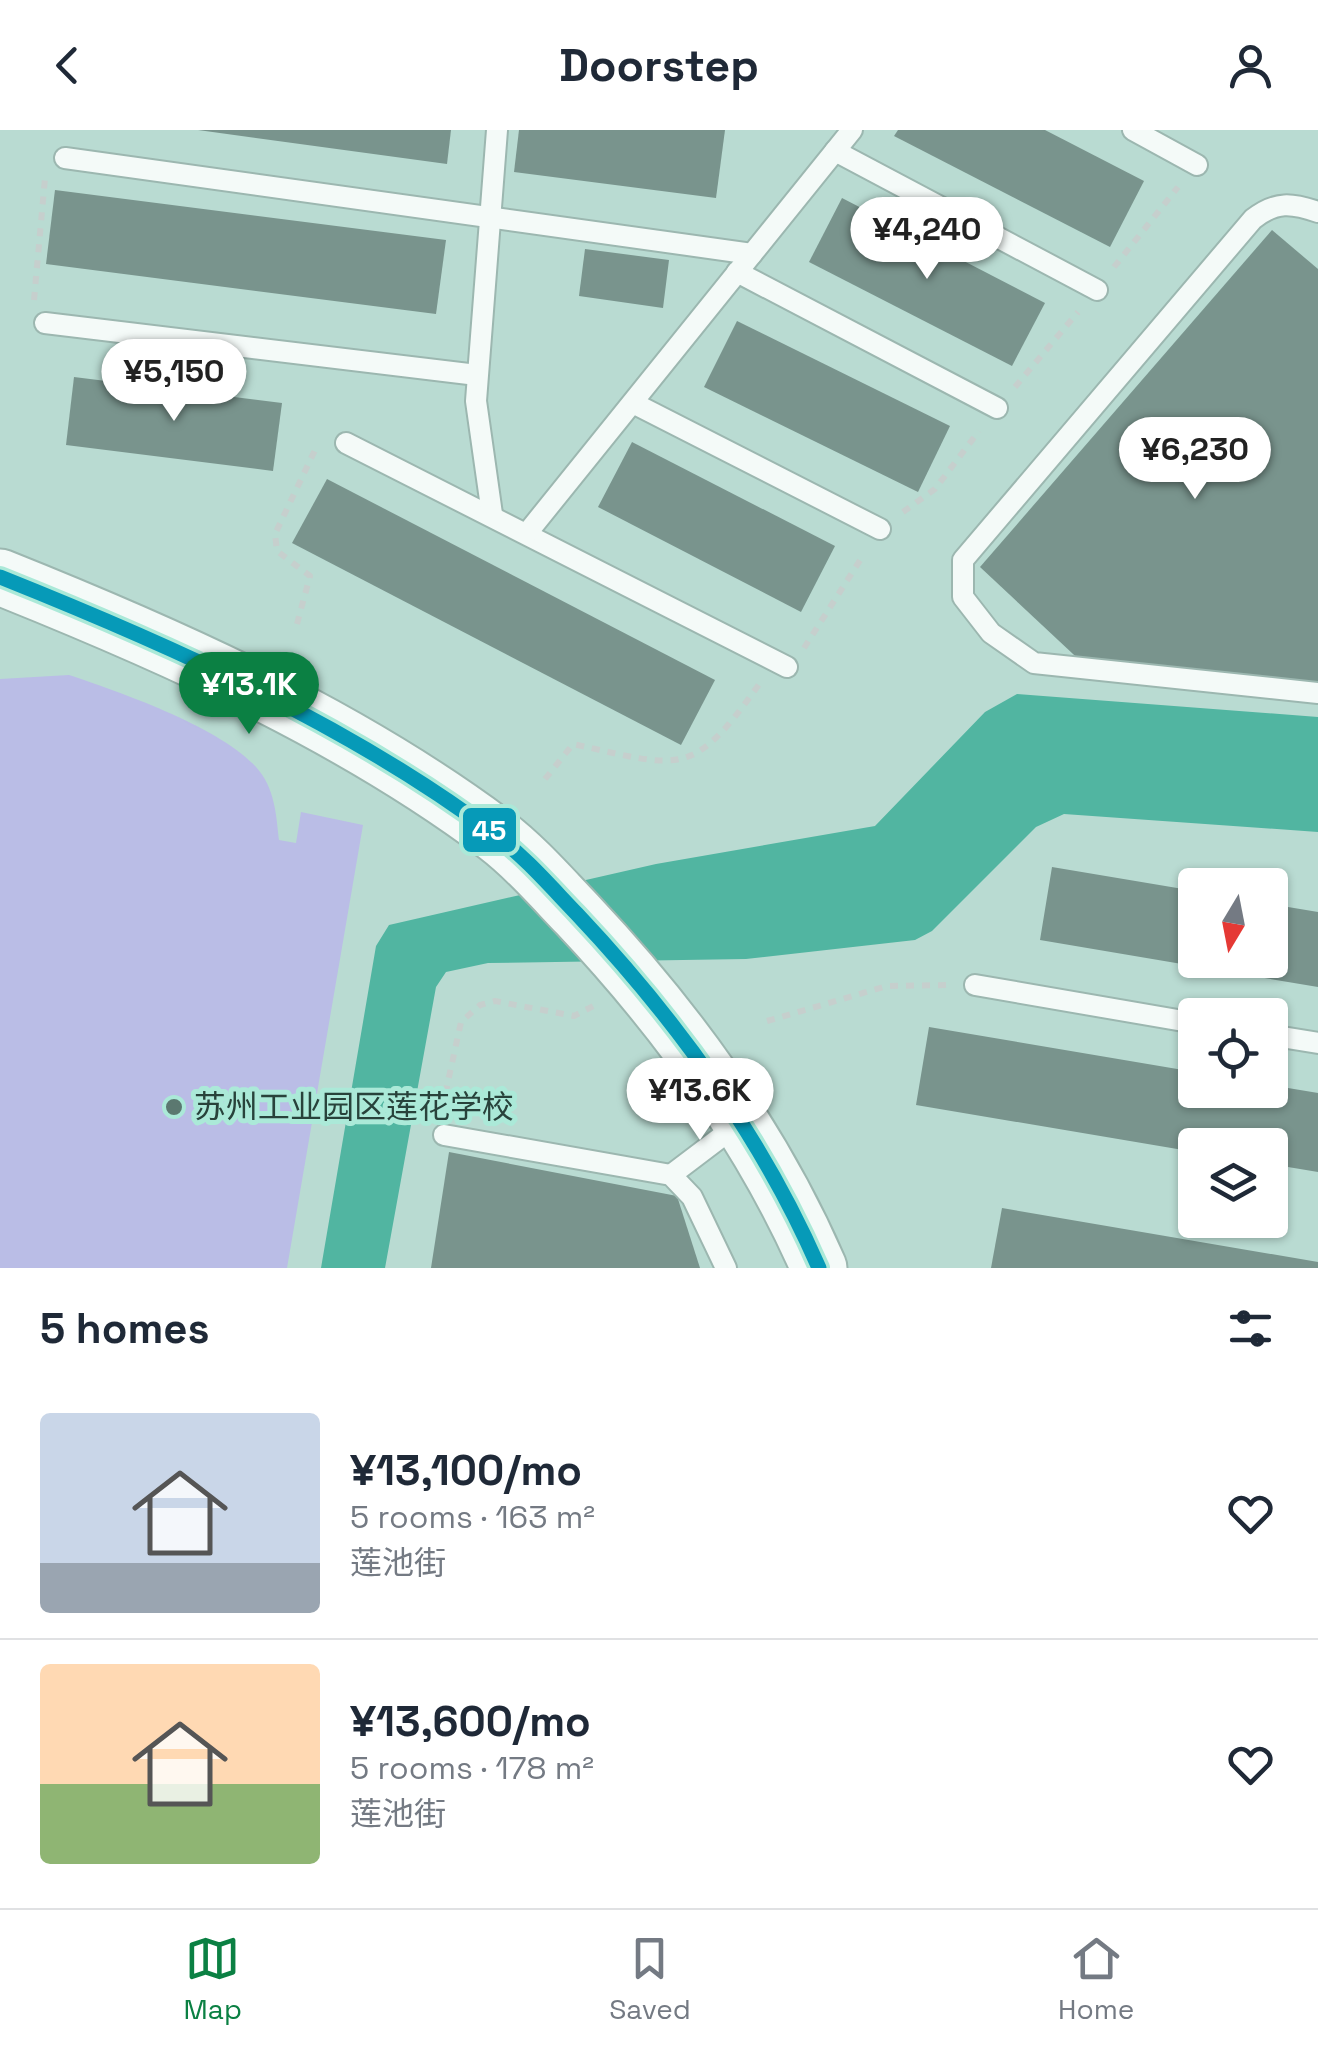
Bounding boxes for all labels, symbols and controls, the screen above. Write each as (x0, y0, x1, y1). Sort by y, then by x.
text: Doorstep (559, 37, 759, 94)
icon: back (40, 38, 95, 93)
icon: person (1223, 38, 1278, 93)
pin: ¥4,240 (846, 197, 1008, 282)
text: ¥4,240 (872, 209, 982, 249)
pin: ¥5,150 (93, 339, 255, 424)
text: ¥5,150 (123, 351, 225, 391)
pin: ¥6,230 (1114, 417, 1276, 502)
text: ¥6,230 (1141, 429, 1249, 469)
pin: ¥13.1K (168, 652, 330, 737)
text: ¥13.1K (201, 664, 297, 704)
line badge: 45 (461, 806, 518, 854)
text: 45 (472, 812, 506, 848)
north arrow (1178, 868, 1288, 978)
map controls (1178, 868, 1288, 1238)
button: locate (1178, 998, 1288, 1108)
pin: ¥13.6K (619, 1058, 781, 1143)
text: ¥13.6K (649, 1070, 751, 1110)
place label: 苏州工业园区莲花学校 (194, 1087, 514, 1127)
marker: 苏州工业园区莲花学校 (163, 1096, 185, 1118)
button: layers (1178, 1128, 1288, 1238)
icon: filters (1223, 1301, 1278, 1356)
text: 5 homes (40, 1302, 210, 1355)
text: ¥13,100/mo (350, 1444, 582, 1497)
icon: home (120, 1453, 240, 1573)
icon: heart (1223, 1486, 1278, 1541)
text: 5 rooms · 163 m² (350, 1497, 595, 1537)
text: 莲池街 (350, 1543, 446, 1583)
text: ¥13,600/mo (350, 1695, 591, 1748)
icon: home (120, 1704, 240, 1824)
icon: heart (1223, 1737, 1278, 1792)
text: 5 rooms · 178 m² (350, 1748, 594, 1788)
text: 莲池街 (350, 1794, 446, 1834)
tab: Map (184, 1931, 242, 2027)
tab: Saved (609, 1931, 691, 2027)
tab: Home (1058, 1931, 1134, 2027)

